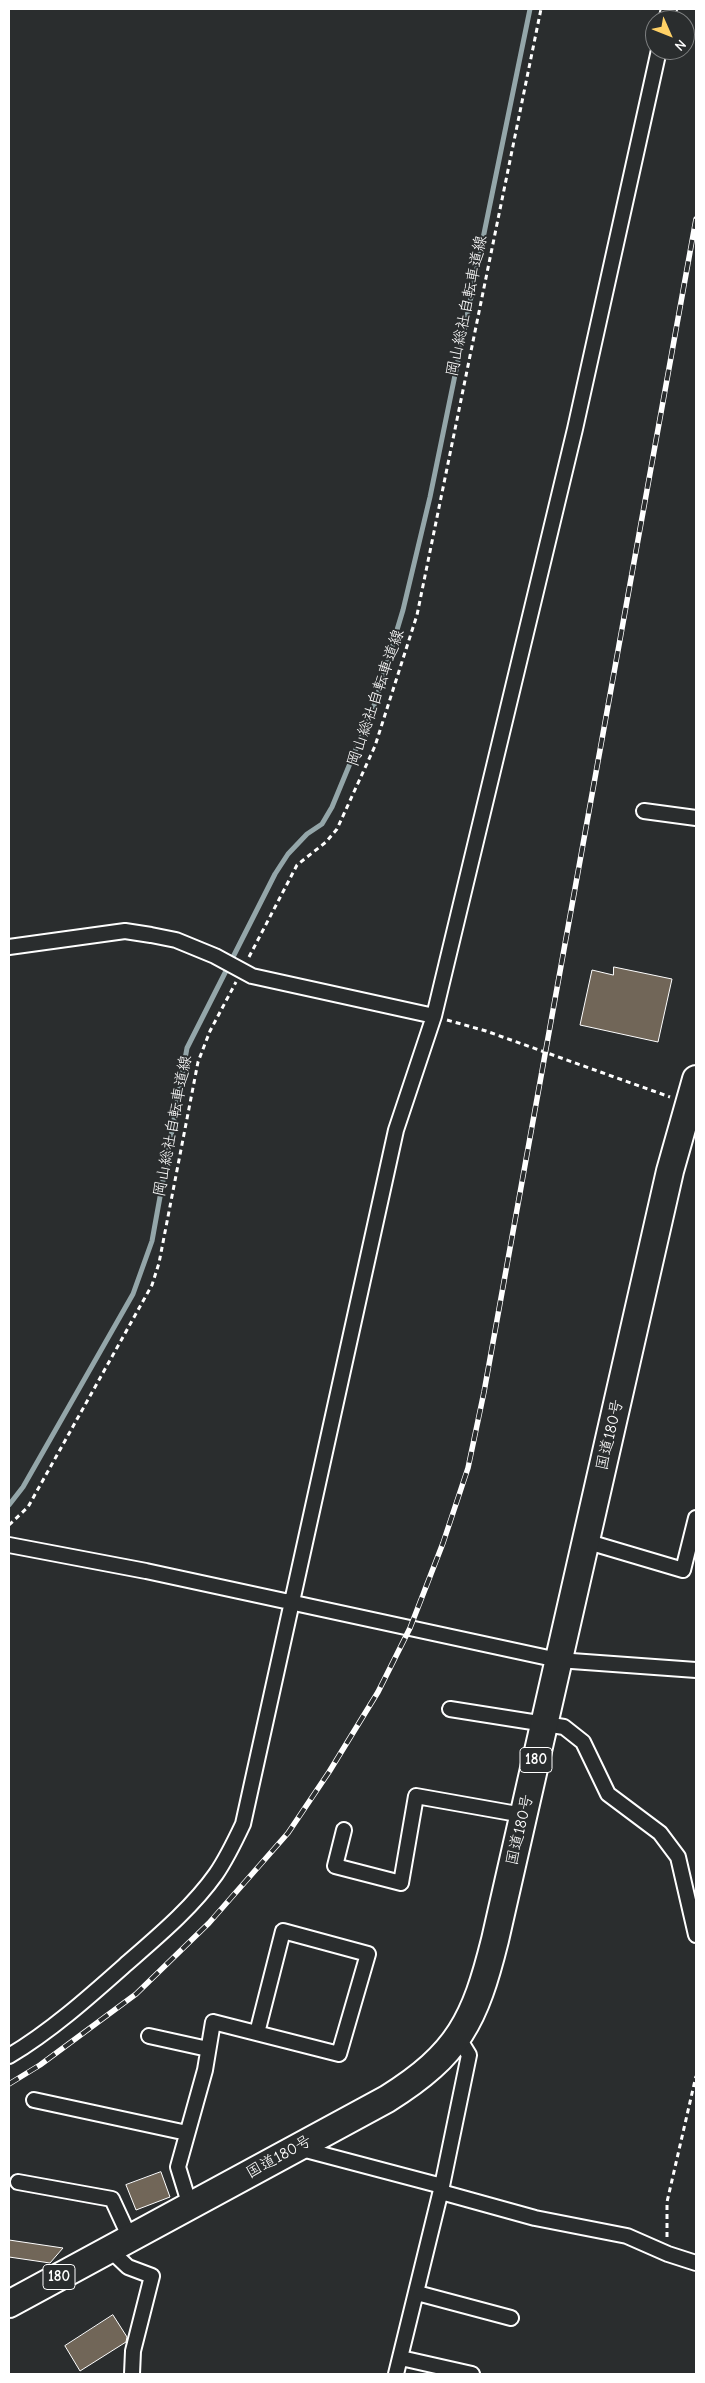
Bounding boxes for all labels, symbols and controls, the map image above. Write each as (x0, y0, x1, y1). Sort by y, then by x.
north arrow (645, 10, 695, 60)
text: N (671, 36, 690, 54)
street label: 岡山総社自転車道線 (443, 234, 491, 378)
street label: 岡山総社自転車道線 (343, 627, 409, 769)
street label: 岡山総社自転車道線 (150, 1053, 196, 1199)
street label: 国道180号 (593, 1398, 627, 1472)
road number: 180 (520, 1748, 552, 1772)
street label: 国道180号 (503, 1793, 537, 1867)
street label: 国道180号 (243, 2131, 315, 2183)
road number: 180 (43, 2264, 75, 2290)

